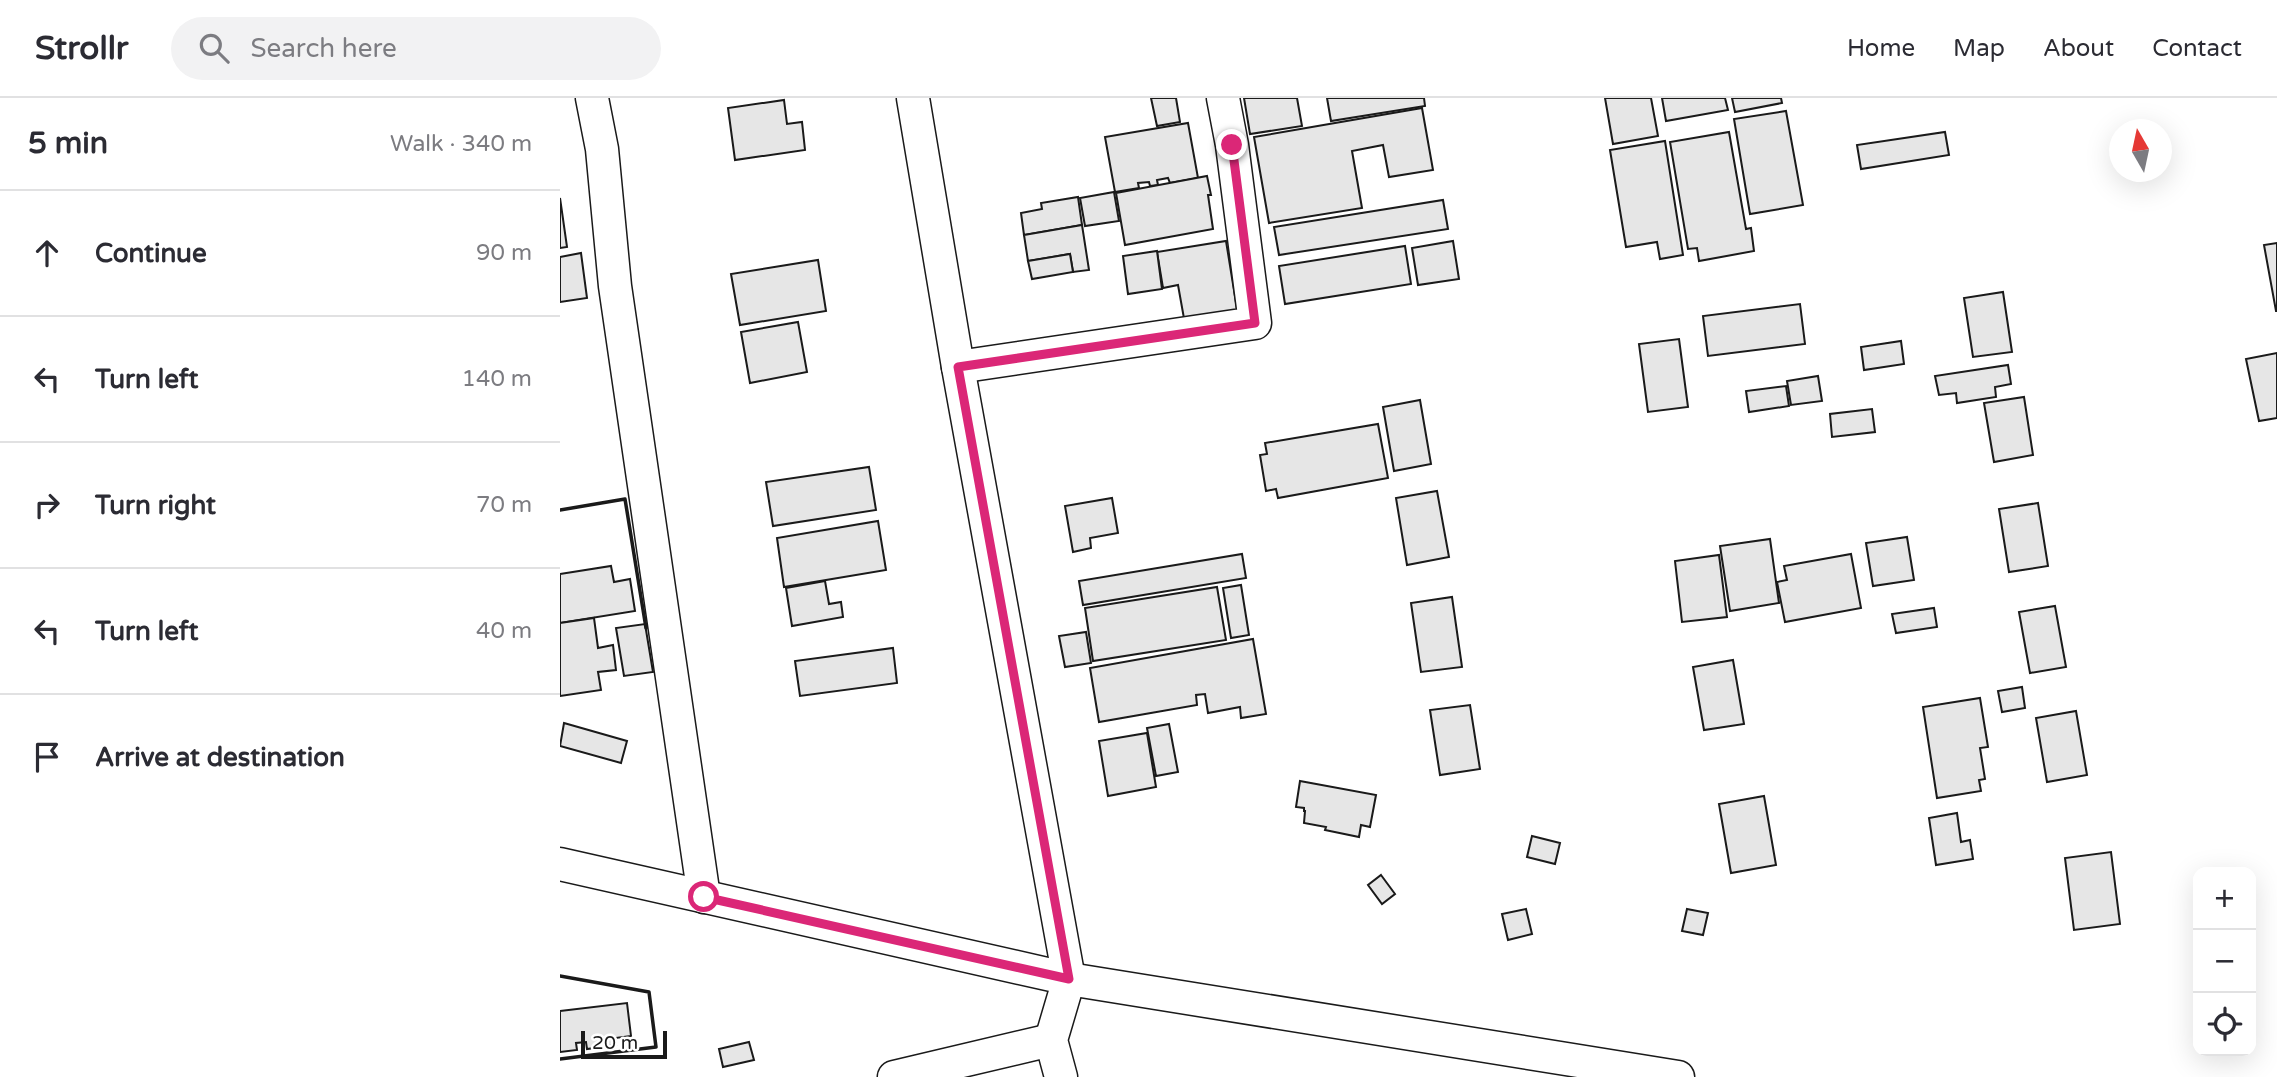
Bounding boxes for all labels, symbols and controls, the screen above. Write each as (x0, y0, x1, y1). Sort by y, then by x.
search box (171, 17, 661, 80)
text: Strollr (35, 29, 129, 68)
icon: search (195, 29, 233, 67)
text: Search here (251, 33, 397, 64)
text: Home (1847, 34, 1915, 63)
text: Map (1953, 34, 2005, 63)
text: About (2043, 34, 2114, 63)
text: Contact (2152, 34, 2242, 63)
north arrow (2109, 119, 2172, 182)
text: 5 min (28, 125, 108, 162)
route end (1216, 129, 1247, 160)
text: Walk · 340 m (390, 130, 532, 158)
icon: ahead (28, 234, 66, 272)
text: Continue (95, 238, 207, 269)
text: 90 m (476, 239, 532, 267)
icon: left (28, 360, 66, 398)
text: Turn left (95, 364, 198, 395)
text: 140 m (462, 365, 532, 393)
icon: right (28, 486, 66, 524)
text: Turn right (95, 490, 216, 521)
text: 70 m (476, 491, 532, 519)
icon: left (28, 612, 66, 650)
text: Turn left (95, 616, 198, 647)
text: 40 m (476, 617, 532, 645)
icon: arrive (28, 738, 66, 776)
text: Arrive at destination (95, 742, 345, 773)
map controls (2193, 867, 2256, 1056)
button: + (2193, 867, 2256, 930)
route start (688, 881, 719, 912)
button: − (2193, 930, 2256, 993)
button: locate (2193, 993, 2256, 1056)
scale bar (581, 1028, 667, 1060)
text: 20 m (592, 1032, 638, 1054)

